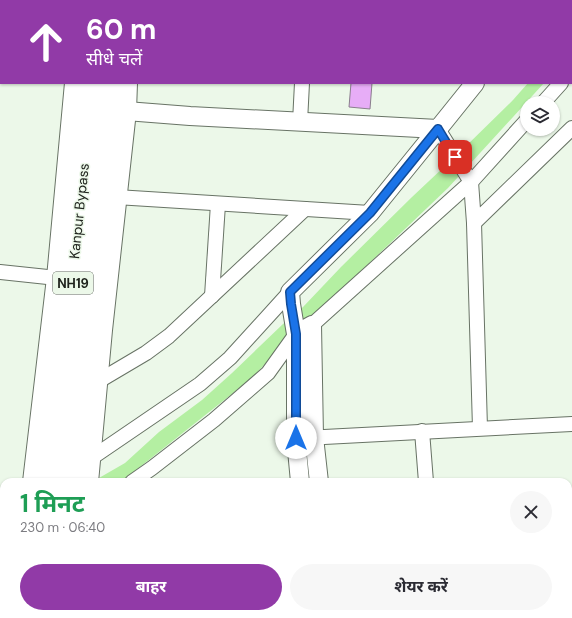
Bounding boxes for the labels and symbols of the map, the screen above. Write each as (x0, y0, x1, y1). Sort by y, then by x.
pin (438, 140, 472, 174)
street label: Kanpur Bypass (65, 162, 93, 260)
road number: NH19 (53, 272, 93, 294)
position arrow (275, 417, 317, 459)

